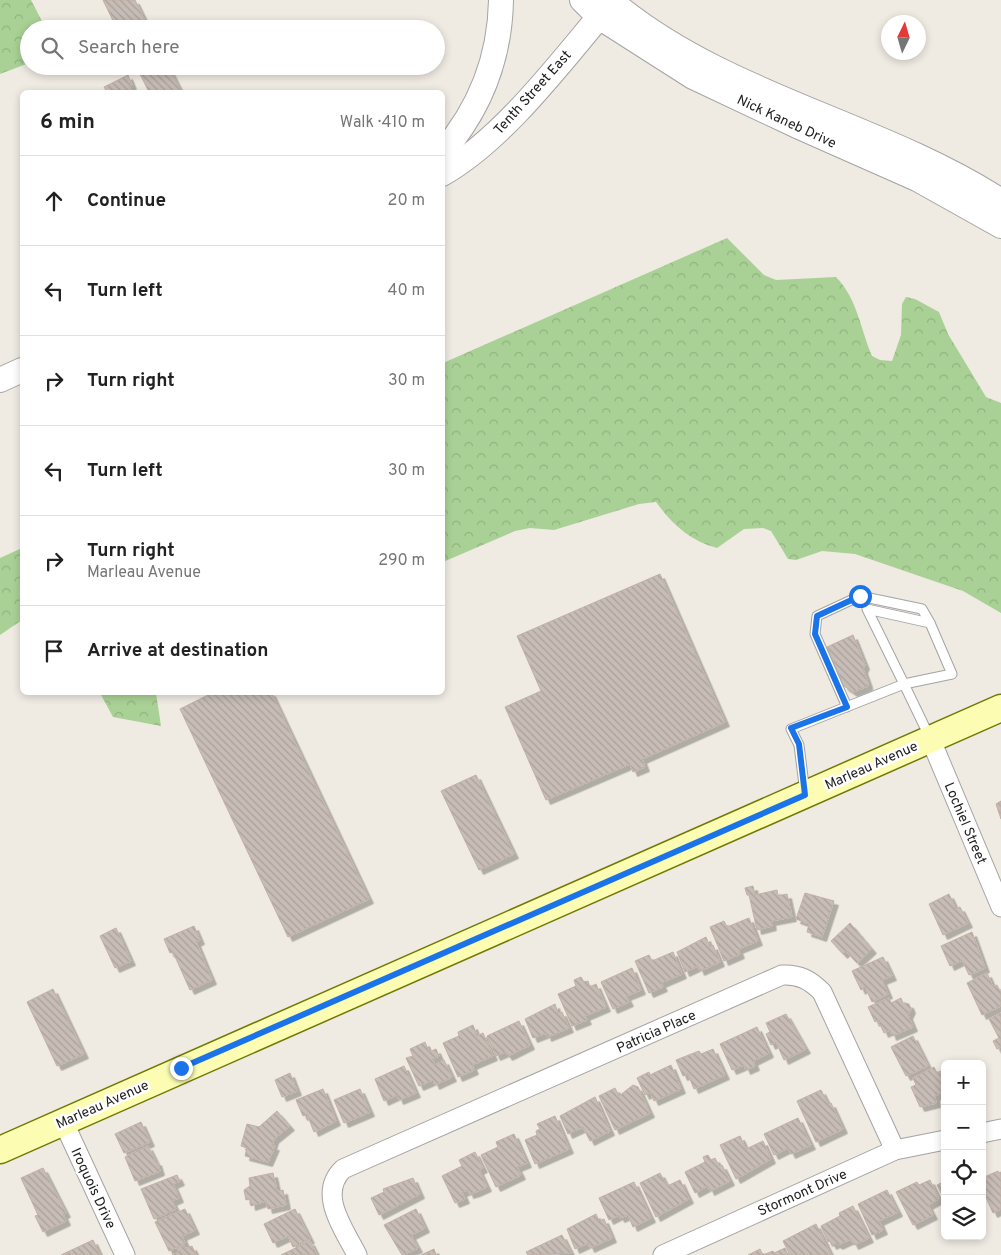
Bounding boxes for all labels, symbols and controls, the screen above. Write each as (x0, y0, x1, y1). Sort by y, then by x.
north arrow (881, 15, 926, 60)
search box (20, 20, 445, 75)
icon: search (38, 34, 66, 62)
text: Search here (78, 36, 180, 60)
street label: Tenth Street East (491, 47, 575, 139)
street label: Nick Kaneb Drive (734, 92, 839, 153)
text: 6 min (40, 109, 95, 136)
text: Walk · 410 m (340, 113, 425, 133)
icon: ahead (40, 187, 68, 215)
text: Continue (87, 189, 166, 213)
text: 20 m (388, 191, 425, 211)
icon: left (40, 277, 68, 305)
text: Turn left (87, 279, 163, 303)
text: 40 m (387, 281, 425, 301)
icon: right (40, 367, 68, 395)
text: Turn right (87, 369, 175, 393)
text: 30 m (388, 371, 425, 391)
icon: left (40, 457, 68, 485)
text: Turn left (87, 459, 163, 483)
text: 30 m (388, 461, 425, 481)
text: Turn right (87, 539, 175, 563)
icon: right (40, 547, 68, 575)
text: 290 m (378, 551, 425, 571)
text: Marleau Avenue (87, 563, 201, 583)
route start (849, 585, 872, 608)
icon: arrive (40, 637, 68, 665)
text: Arrive at destination (87, 639, 268, 663)
street label: Marleau Avenue (823, 738, 921, 794)
street label: Lochiel Street (940, 780, 990, 867)
street label: Patricia Place (614, 1007, 699, 1057)
route end (170, 1057, 193, 1080)
map controls (941, 1060, 986, 1240)
button: + (941, 1060, 986, 1105)
street label: Marleau Avenue (54, 1077, 152, 1133)
button: − (941, 1105, 986, 1150)
street label: Iroquois Drive (67, 1146, 119, 1232)
button: locate (941, 1150, 986, 1195)
street label: Stormont Drive (755, 1166, 850, 1221)
button: layers (941, 1195, 986, 1240)

